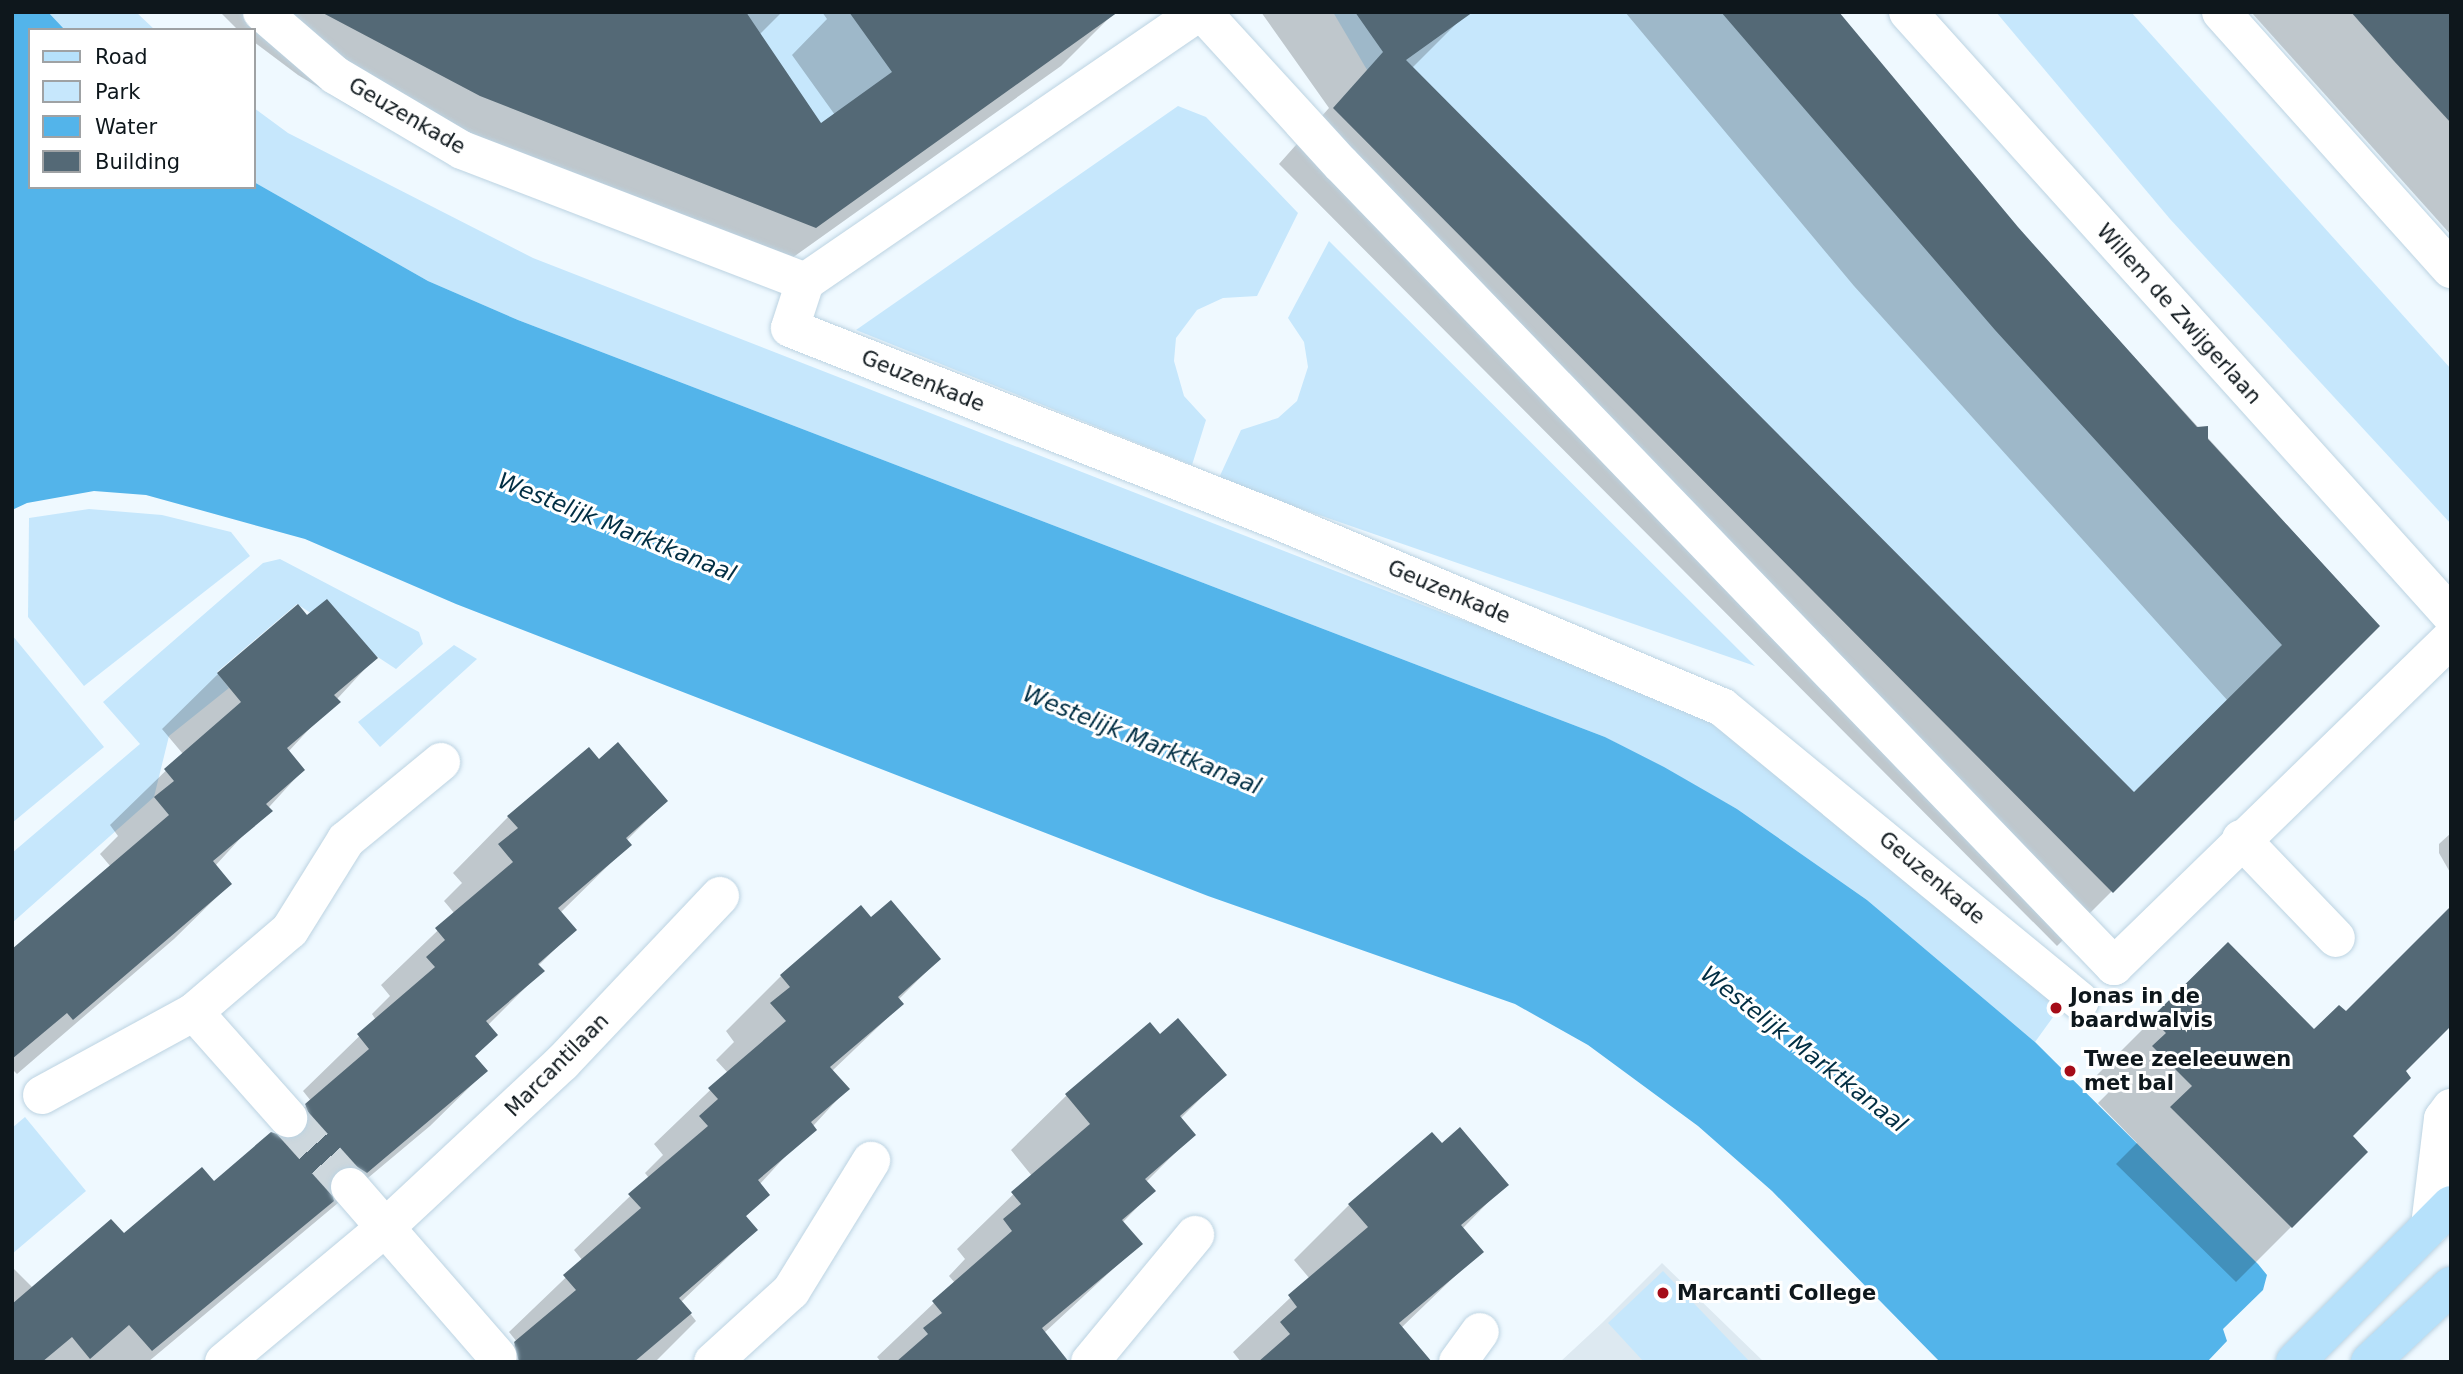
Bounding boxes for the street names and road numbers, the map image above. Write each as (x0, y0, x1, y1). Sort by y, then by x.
street label: Geuzenkade (344, 72, 470, 160)
street label: Willem de Zwijgerlaan (2091, 219, 2267, 409)
street label: Geuzenkade (858, 345, 988, 417)
street label: Geuzenkade (1384, 555, 1514, 629)
street label: Geuzenkade (1874, 826, 1990, 930)
street label: Marcantilaan (500, 1008, 614, 1122)

